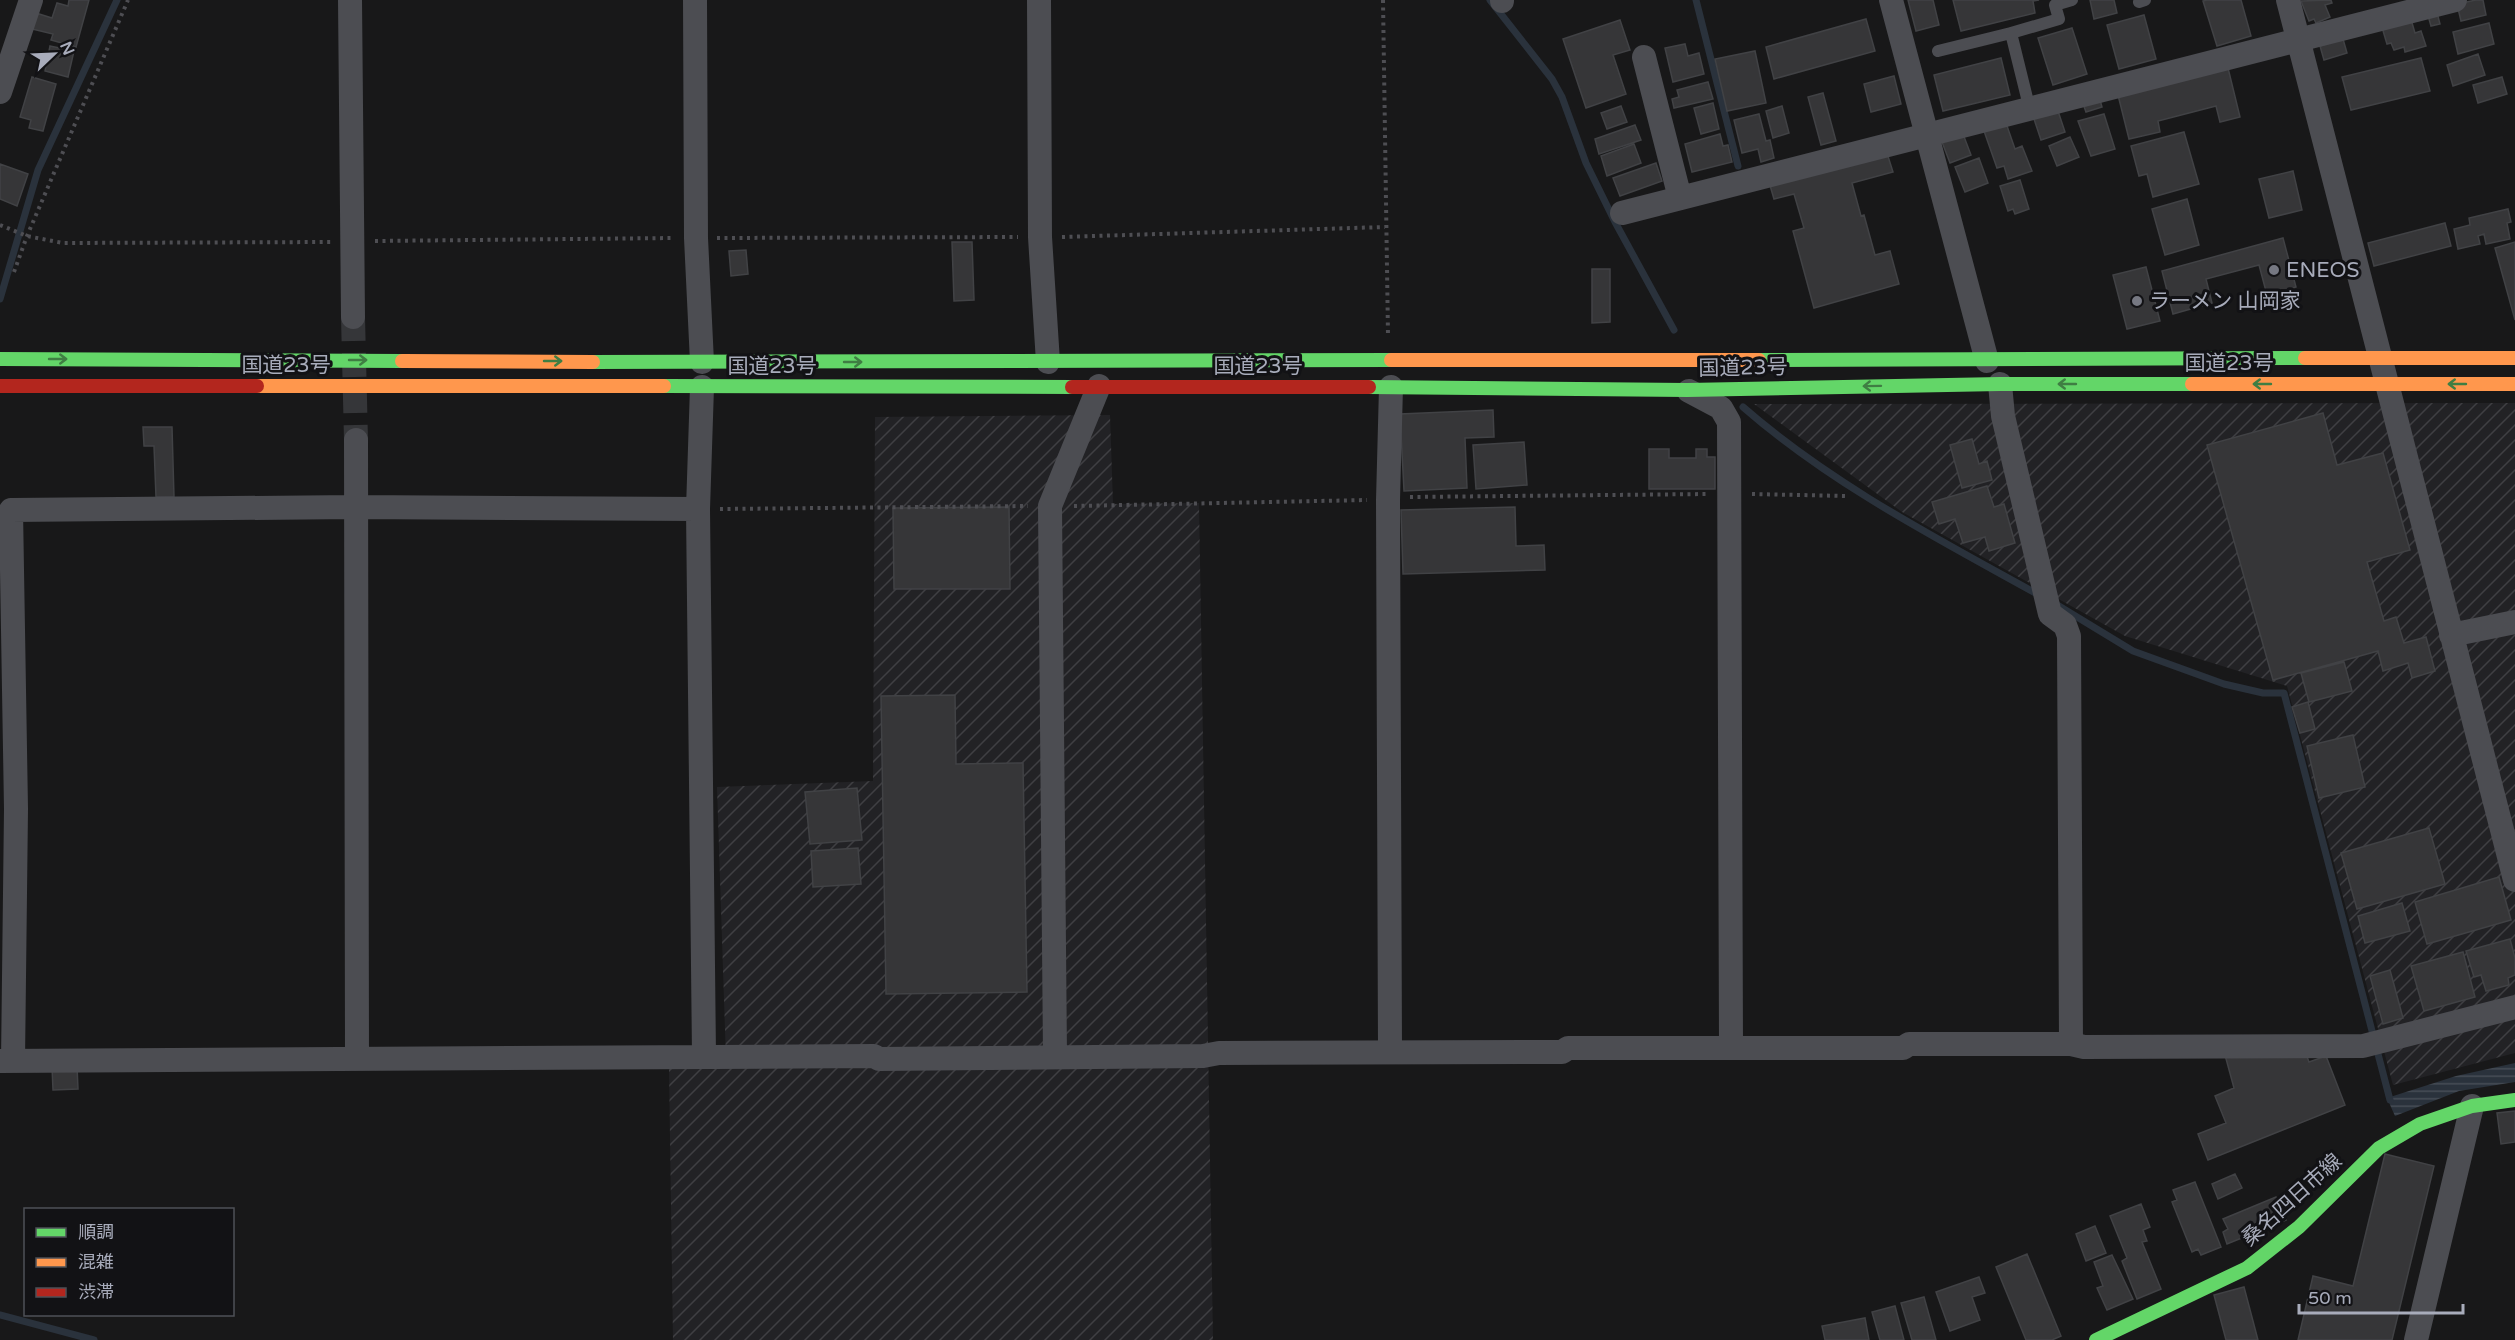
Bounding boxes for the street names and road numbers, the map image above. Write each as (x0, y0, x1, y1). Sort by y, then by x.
street label: 国道23号 (2184, 351, 2274, 376)
street label: 国道23号 (241, 353, 331, 378)
street label: 国道23号 (727, 354, 817, 379)
street label: 国道23号 (1213, 354, 1303, 379)
street label: 国道23号 (1698, 355, 1788, 381)
street label: 桑名四日市線 (2237, 1149, 2347, 1251)

